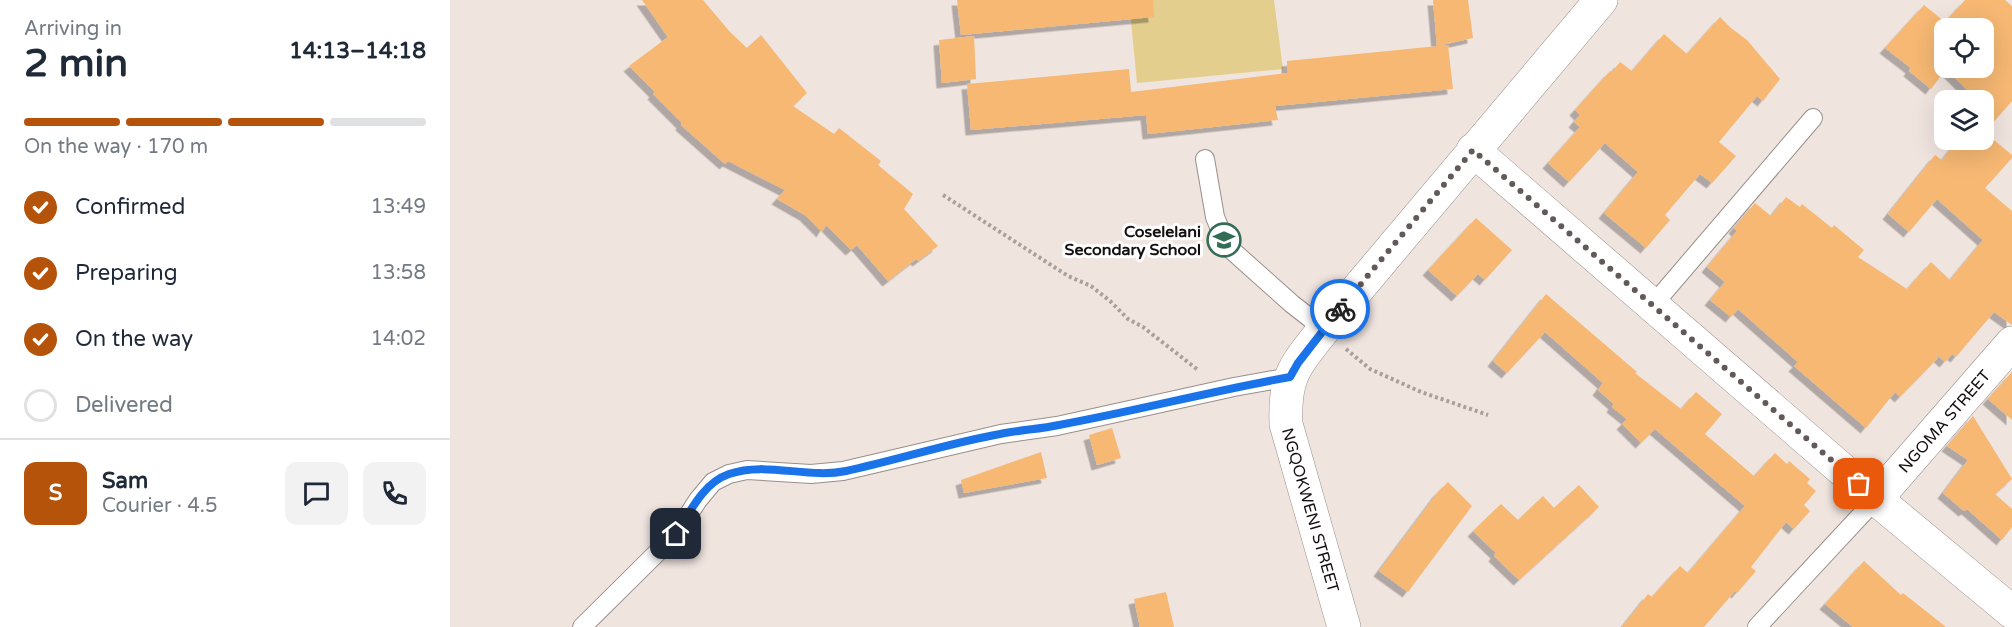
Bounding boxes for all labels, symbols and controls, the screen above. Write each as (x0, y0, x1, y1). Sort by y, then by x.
text: Arriving in (24, 17, 122, 41)
map controls (1934, 18, 1994, 150)
button: locate (1934, 18, 1994, 78)
text: 14:13–14:18 (289, 38, 426, 64)
text: 2 min (24, 40, 128, 87)
button: layers (1934, 90, 1994, 150)
text: On the way · 170 m (24, 135, 208, 159)
icon: check (24, 191, 57, 224)
text: Confirmed (75, 194, 185, 220)
text: 13:49 (371, 195, 426, 219)
place label: Coselelani Secondary School (1065, 222, 1201, 260)
school or university icon: Coselelani Secondary School (1206, 222, 1242, 258)
icon: check (24, 257, 57, 290)
text: Preparing (75, 260, 178, 286)
text: 13:58 (371, 261, 426, 285)
courier (1310, 279, 1370, 339)
icon: bike (1324, 293, 1357, 326)
icon: check (24, 323, 57, 356)
text: On the way (75, 326, 193, 352)
text: 14:02 (371, 327, 426, 351)
street label: NGOMA STREET (1895, 366, 1995, 477)
text: Delivered (75, 392, 173, 418)
street label: NGQOKWENI STREET (1277, 426, 1343, 595)
pin (1833, 458, 1884, 509)
button: chat (285, 462, 348, 525)
button: phone (363, 462, 426, 525)
icon: bag (1842, 467, 1875, 500)
text: Sam (102, 468, 148, 494)
text: S (49, 480, 62, 506)
text: Courier · 4.5 (102, 494, 217, 518)
pin (650, 508, 701, 559)
icon: home (659, 517, 692, 550)

